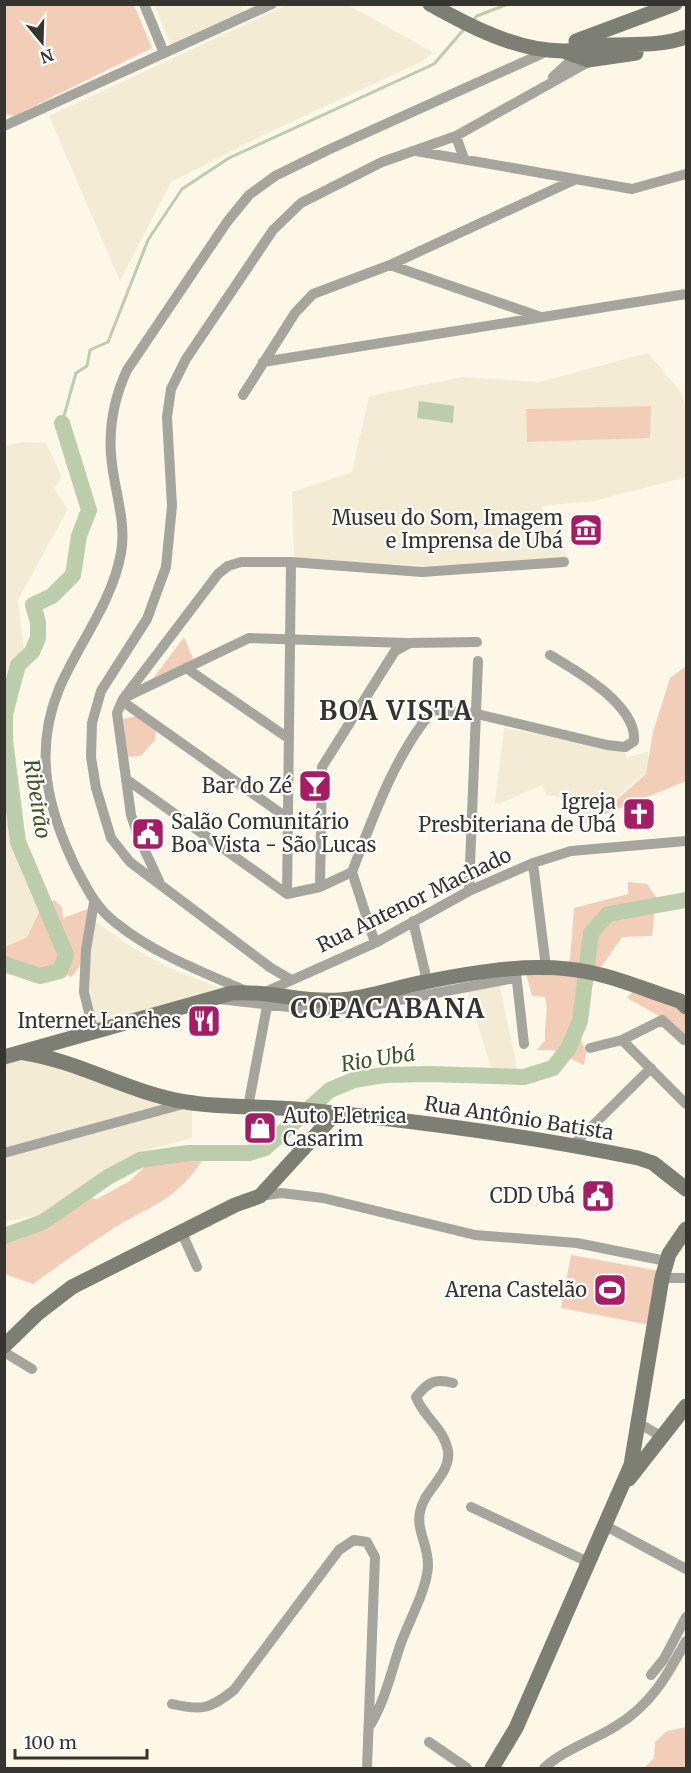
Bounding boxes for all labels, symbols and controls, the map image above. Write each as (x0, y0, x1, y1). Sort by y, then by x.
north arrow (12, 12, 72, 72)
text: N (37, 45, 56, 68)
place label: Museu do Som, Imagem e Imprensa de Ubá (332, 505, 563, 553)
museum icon: Museu do Som, Imagem e Imprensa de Ubá (568, 512, 604, 548)
district label: BOA VISTA (319, 694, 473, 727)
water label: Ribeirão (18, 757, 57, 841)
bar icon: Bar do Zé (297, 768, 333, 804)
place label: Bar do Zé (202, 773, 292, 798)
place label: Igreja Presbiteriana de Ubá (418, 789, 616, 837)
church icon: Igreja Presbiteriana de Ubá (621, 796, 657, 832)
place label: Salão Comunitário Boa Vista - São Lucas (171, 809, 376, 857)
public building icon: Salão Comunitário Boa Vista - São Lucas (130, 816, 166, 852)
street label: Rua Antenor Machado (312, 841, 515, 958)
district label: COPACABANA (290, 992, 486, 1025)
restaurant icon: Internet Lanches (186, 1003, 222, 1039)
place label: Internet Lanches (17, 1008, 181, 1033)
water label: Rio Ubá (339, 1039, 417, 1078)
street label: Rua Antônio Batista (423, 1090, 616, 1145)
place label: Auto Eletrica Casarim (282, 1103, 407, 1151)
shop icon: Auto Eletrica Casarim (242, 1110, 278, 1146)
public building icon: CDD Ubá (580, 1178, 616, 1214)
place label: CDD Ubá (490, 1183, 575, 1208)
sports icon: Arena Castelão (592, 1272, 628, 1308)
place label: Arena Castelão (444, 1277, 587, 1302)
scale bar (15, 1722, 147, 1760)
text: 100 m (24, 1731, 77, 1754)

